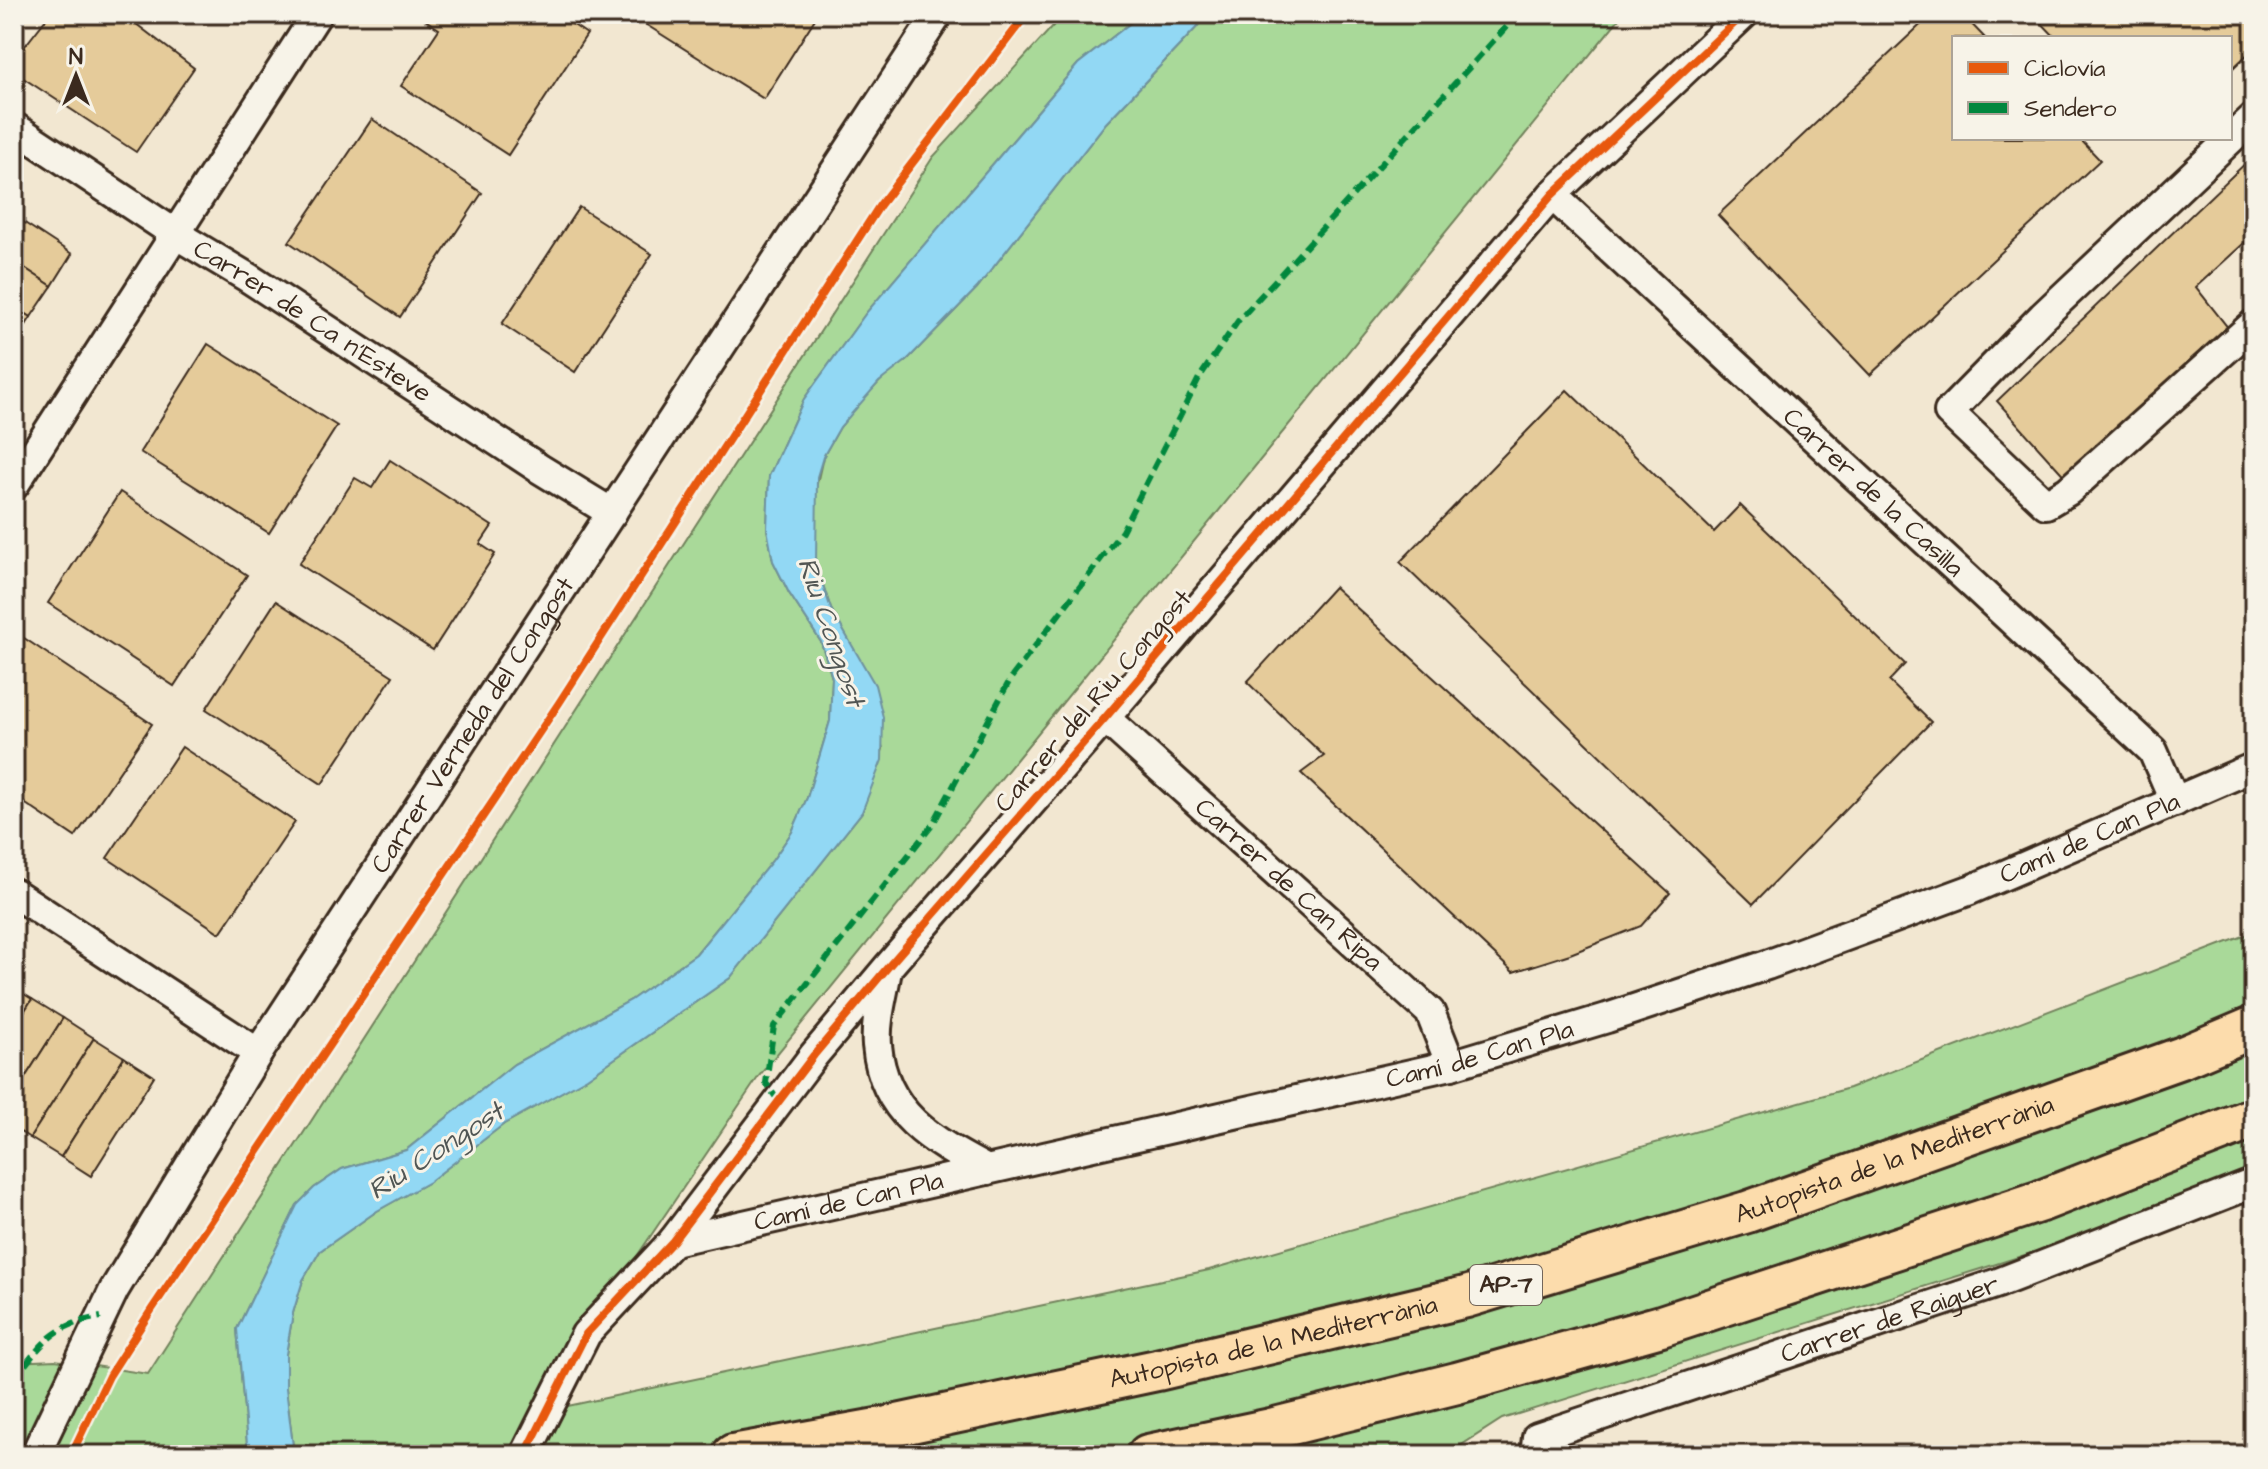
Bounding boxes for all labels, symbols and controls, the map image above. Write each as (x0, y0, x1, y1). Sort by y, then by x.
north arrow (36, 36, 116, 116)
legend (1952, 36, 2232, 140)
text: N (69, 42, 83, 73)
text: Ciclovía (2024, 52, 2105, 86)
text: Sendero (2024, 92, 2117, 126)
street label: Carrer de Ca n'Esteve (187, 231, 439, 411)
street label: Carrer de la Casilla (1775, 399, 1972, 585)
water label: Riu Congost (786, 552, 876, 714)
street label: Carrer Verneda del Congost (362, 570, 583, 881)
street label: Carrer del Riu Congost (986, 581, 1202, 822)
street label: Camí de Can Pla (1994, 783, 2185, 893)
street label: Carrer de Can Ripa (1187, 790, 1391, 979)
street label: Camí de Can Pla (1382, 1011, 1578, 1097)
street label: Autopista de la Mediterrània (1731, 1086, 2059, 1233)
water label: Riu Congost (360, 1091, 514, 1210)
street label: Camí de Can Pla (750, 1162, 947, 1240)
road number: AP-7 (1470, 1265, 1542, 1305)
street label: Carrer de Raiguer (1776, 1266, 2003, 1372)
street label: Autopista de la Mediterrània (1106, 1286, 1441, 1398)

